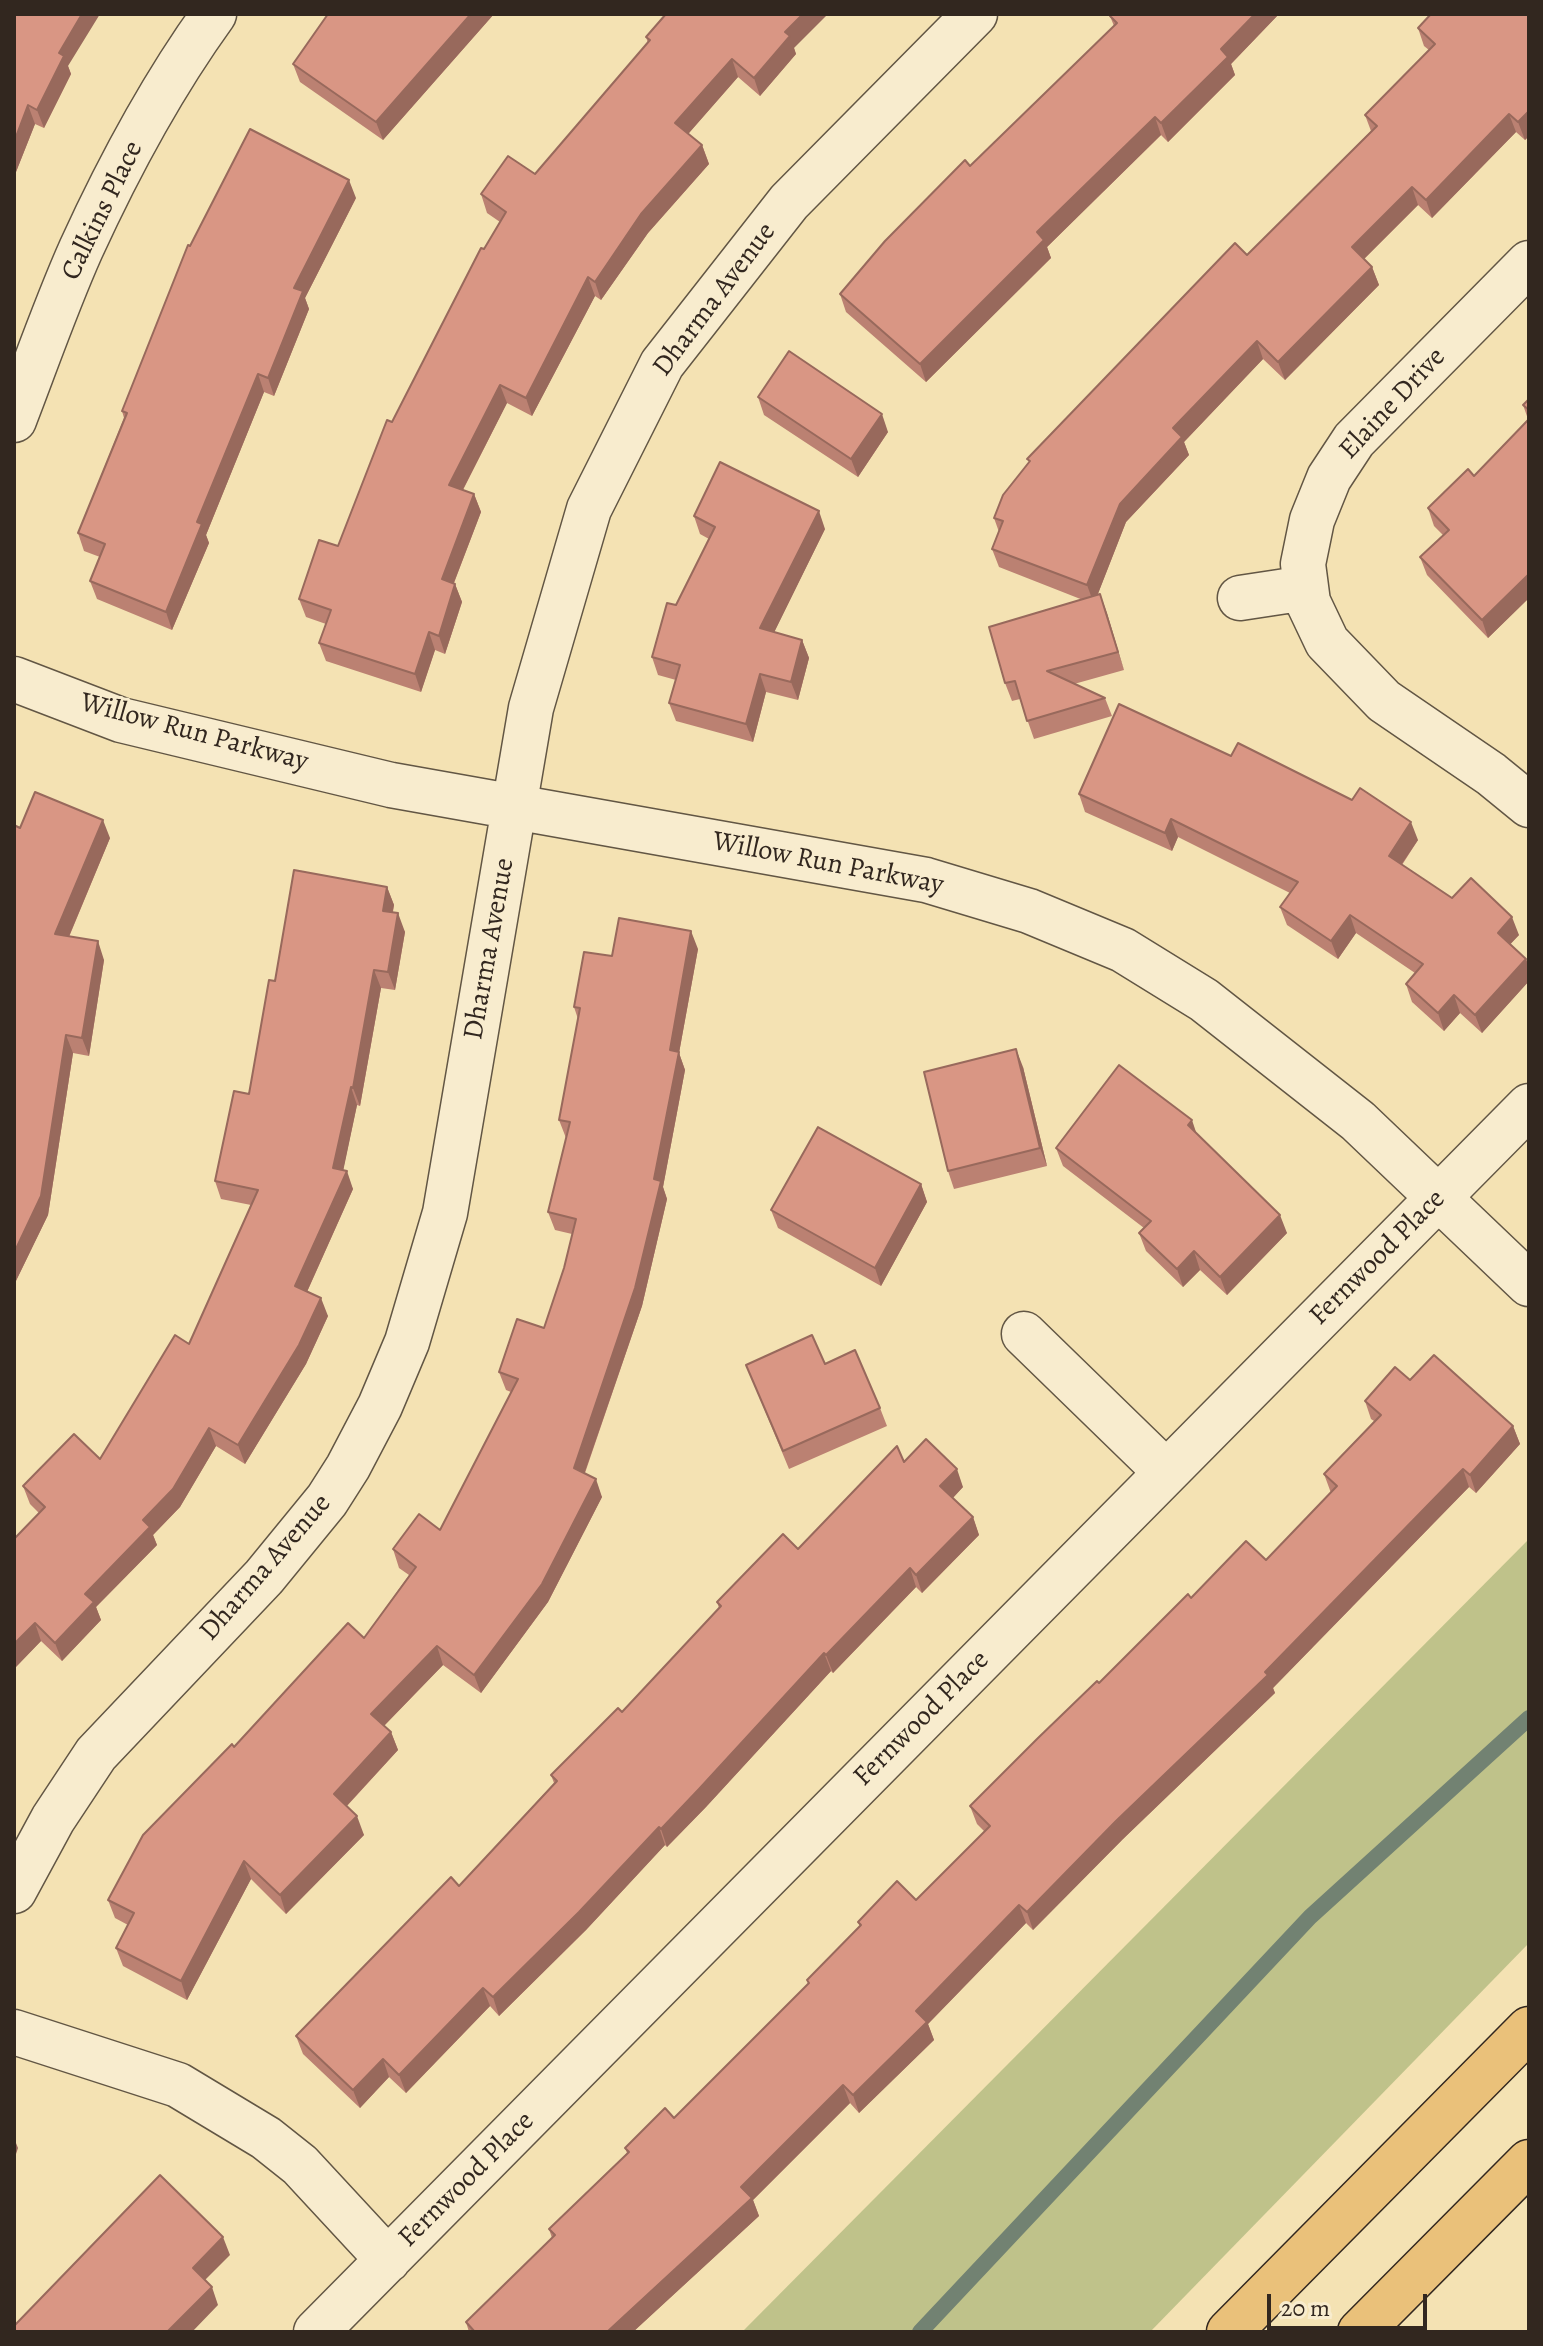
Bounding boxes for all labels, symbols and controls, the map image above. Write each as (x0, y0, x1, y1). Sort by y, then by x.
street label: Calkins Place (55, 136, 151, 286)
street label: Dharma Avenue (646, 217, 784, 383)
street label: Elaine Drive (1333, 341, 1453, 467)
street label: Willow Run Parkway (76, 686, 312, 780)
street label: Willow Run Parkway (710, 825, 946, 903)
street label: Dharma Avenue (458, 856, 522, 1042)
street label: Fernwood Place (1303, 1183, 1453, 1333)
street label: Dharma Avenue (193, 1488, 339, 1648)
street label: Fernwood Place (847, 1644, 997, 1794)
street label: Fernwood Place (392, 2105, 542, 2255)
scale bar (1271, 2278, 1431, 2328)
text: 20 m (1281, 2292, 1330, 2324)

